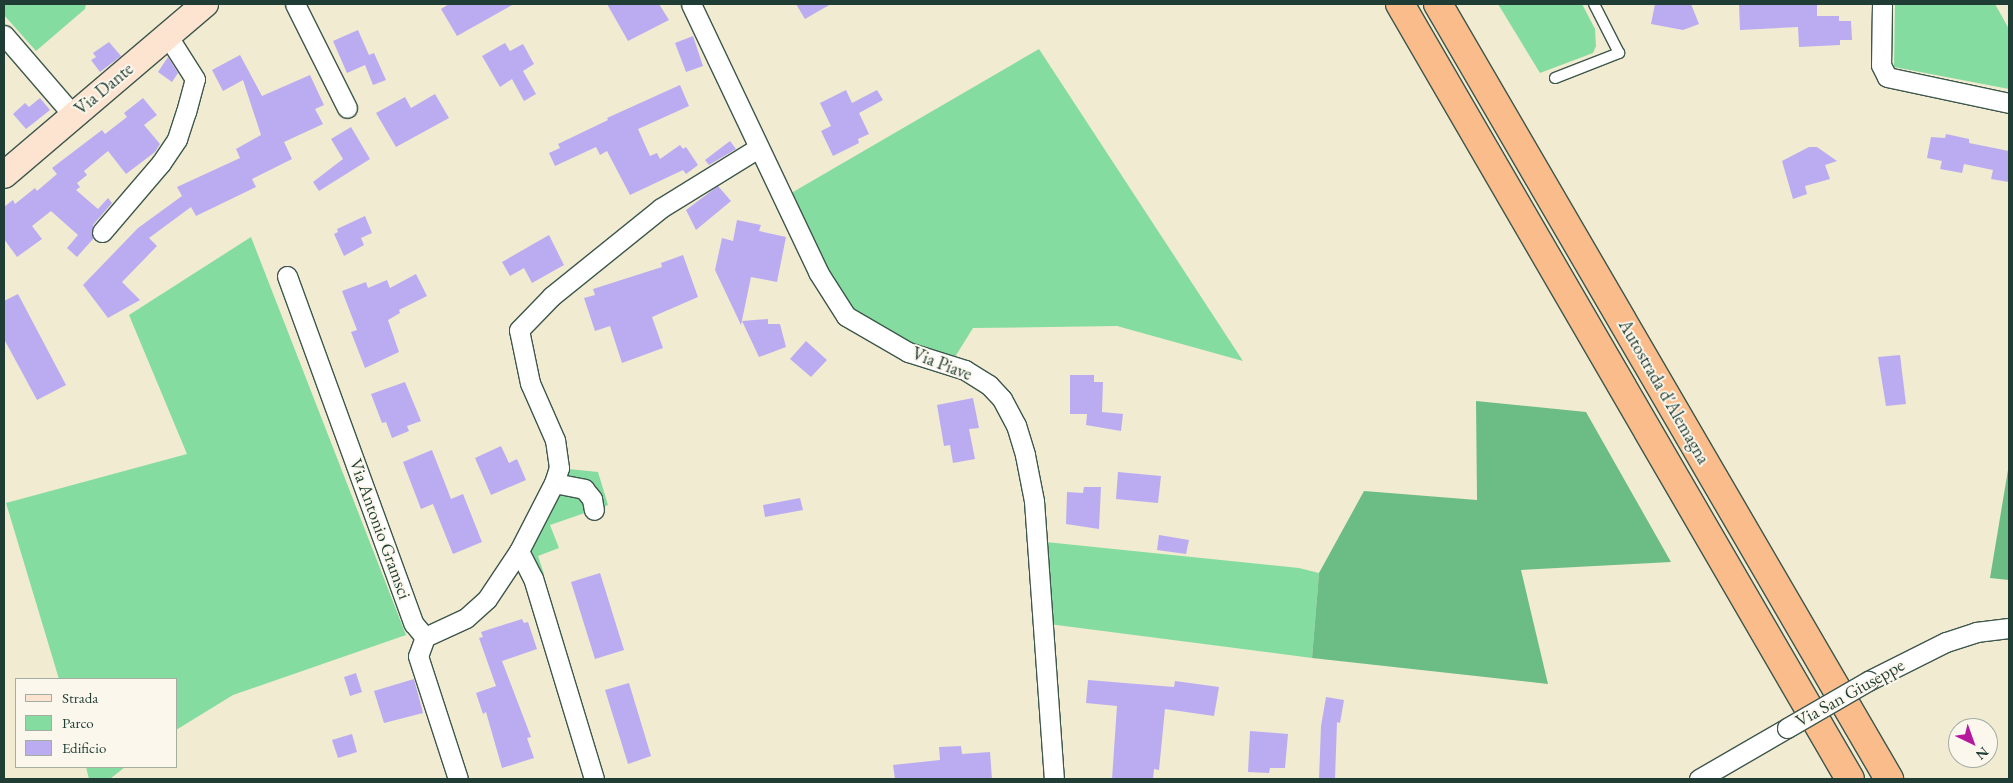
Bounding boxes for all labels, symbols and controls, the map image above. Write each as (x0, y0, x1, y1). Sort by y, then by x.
street label: Via Dante (70, 58, 138, 120)
street label: Autostrada d'Alemagna (1614, 316, 1714, 468)
street label: Via Piave (909, 343, 975, 385)
street label: Via Antonio Gramsci (345, 456, 415, 602)
street label: Via San Giuseppe (1792, 654, 1908, 732)
legend (15, 678, 178, 768)
text: Strada (62, 688, 98, 707)
text: Parco (62, 713, 94, 732)
north arrow (1948, 718, 1998, 768)
text: Edificio (62, 738, 106, 757)
text: N (1972, 743, 1993, 764)

